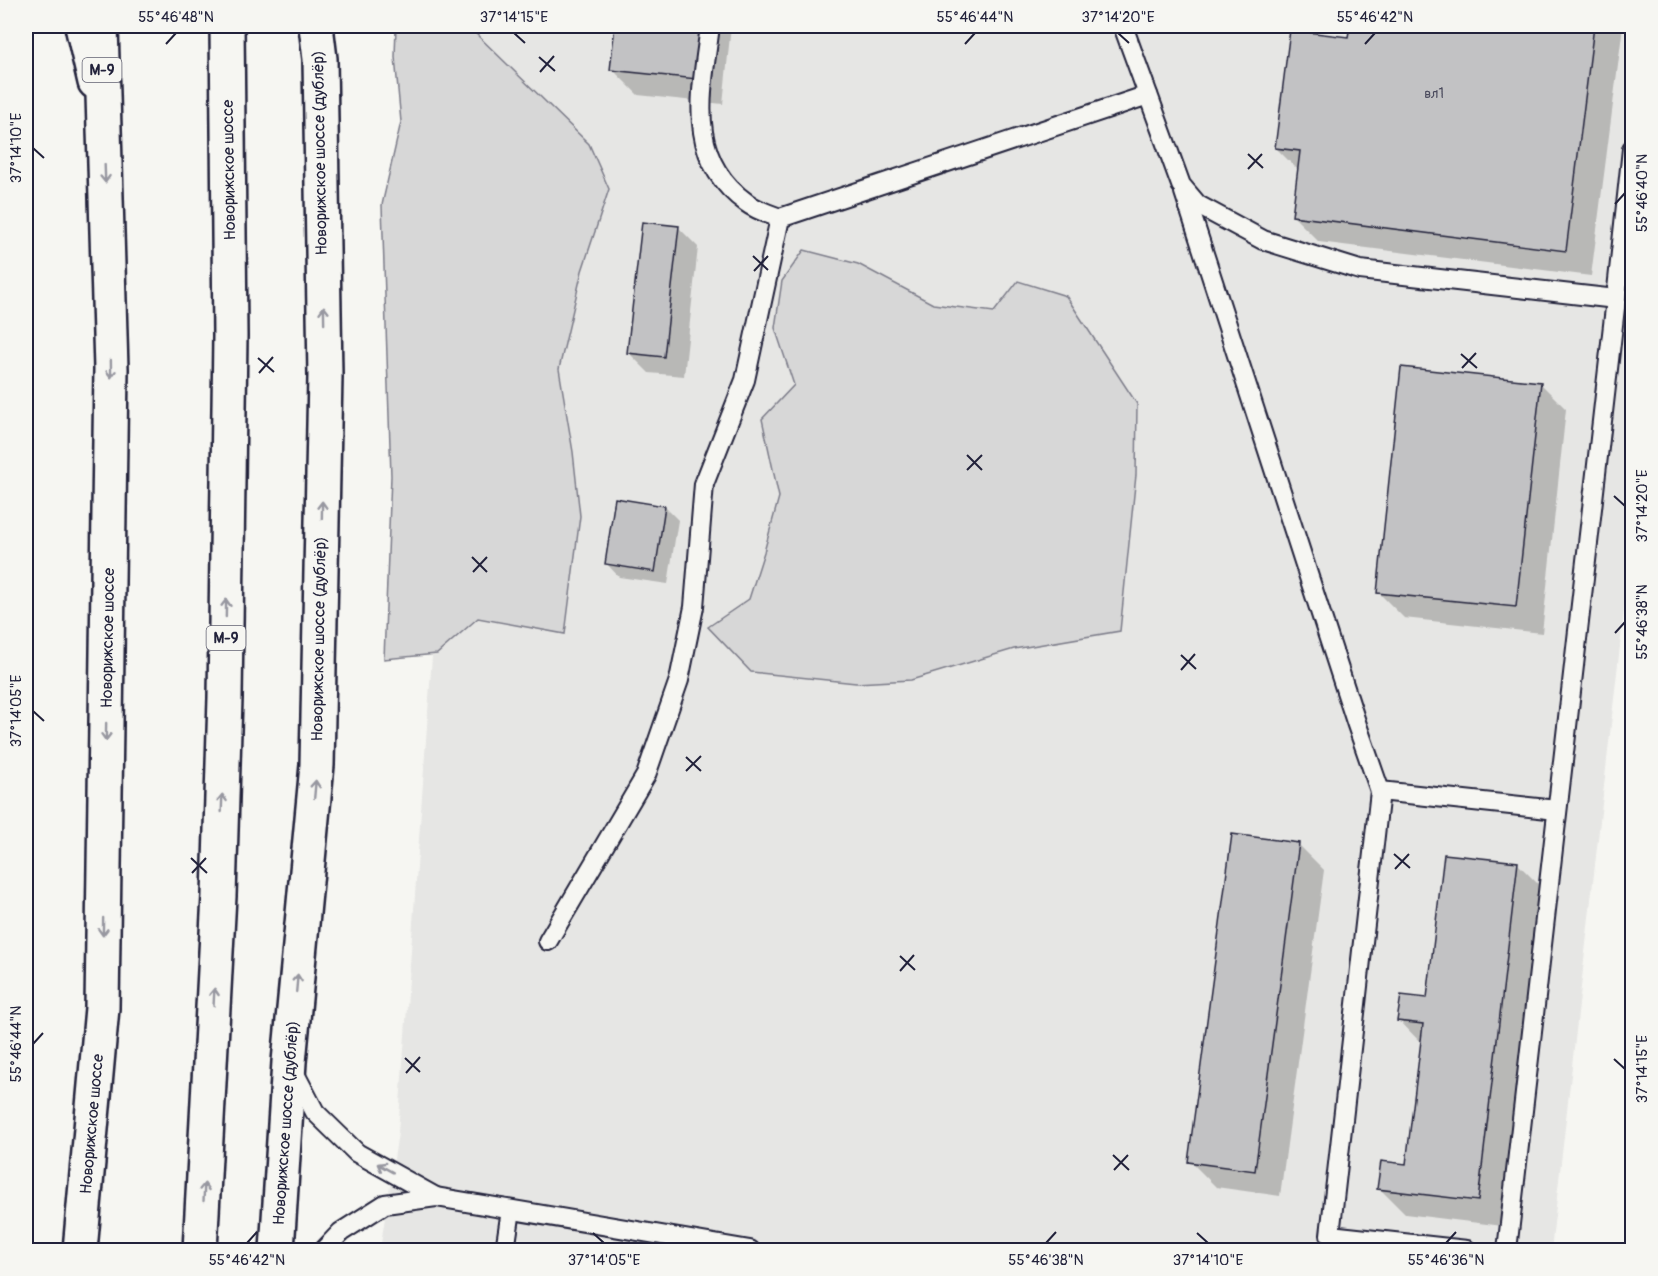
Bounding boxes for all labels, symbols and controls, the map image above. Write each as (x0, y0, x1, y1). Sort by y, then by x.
text: 55°46'48"N (138, 8, 214, 27)
text: 37°14'15"E (480, 8, 548, 27)
text: 55°46'44"N (937, 8, 1013, 27)
text: 37°14'20"E (1082, 8, 1155, 27)
text: 55°46'42"N (1337, 8, 1413, 27)
street label: Новорижское шоссе (дублёр) (308, 50, 332, 256)
road number: М-9 (82, 58, 122, 82)
house number: вл1 (1424, 85, 1444, 102)
street label: Новорижское шоссе (218, 99, 240, 240)
text: 37°14'10"E (7, 113, 26, 183)
text: 55°46'40"N (1633, 154, 1652, 232)
one-way arrow (99, 163, 110, 183)
one-way arrow (318, 305, 330, 325)
one-way arrow (105, 358, 117, 378)
text: 37°14'20"E (1633, 469, 1652, 542)
one-way arrow (316, 500, 328, 520)
street label: Новорижское шоссе (дублёр) (307, 536, 331, 742)
street label: Новорижское шоссе (97, 567, 119, 708)
text: 55°46'38"N (1633, 584, 1652, 660)
one-way arrow (220, 598, 232, 618)
road number: М-9 (206, 626, 246, 650)
text: 37°14'05"E (7, 674, 26, 747)
one-way arrow (100, 721, 112, 741)
one-way arrow (309, 779, 320, 799)
one-way arrow (216, 793, 227, 813)
one-way arrow (98, 916, 109, 936)
one-way arrow (292, 973, 303, 993)
one-way arrow (208, 988, 219, 1008)
text: 55°46'44"N (7, 1006, 26, 1082)
street label: Новорижское шоссе (дублёр) (269, 1020, 303, 1226)
text: 37°14'15"E (1633, 1035, 1652, 1103)
street label: Новорижское шоссе (76, 1053, 108, 1195)
one-way arrow (377, 1162, 394, 1174)
one-way arrow (198, 1183, 209, 1203)
text: 55°46'42"N (209, 1251, 285, 1270)
text: 37°14'05"E (568, 1251, 641, 1270)
text: 55°46'38"N (1008, 1251, 1084, 1270)
text: 37°14'10"E (1173, 1251, 1243, 1270)
text: 55°46'36"N (1408, 1251, 1484, 1270)

